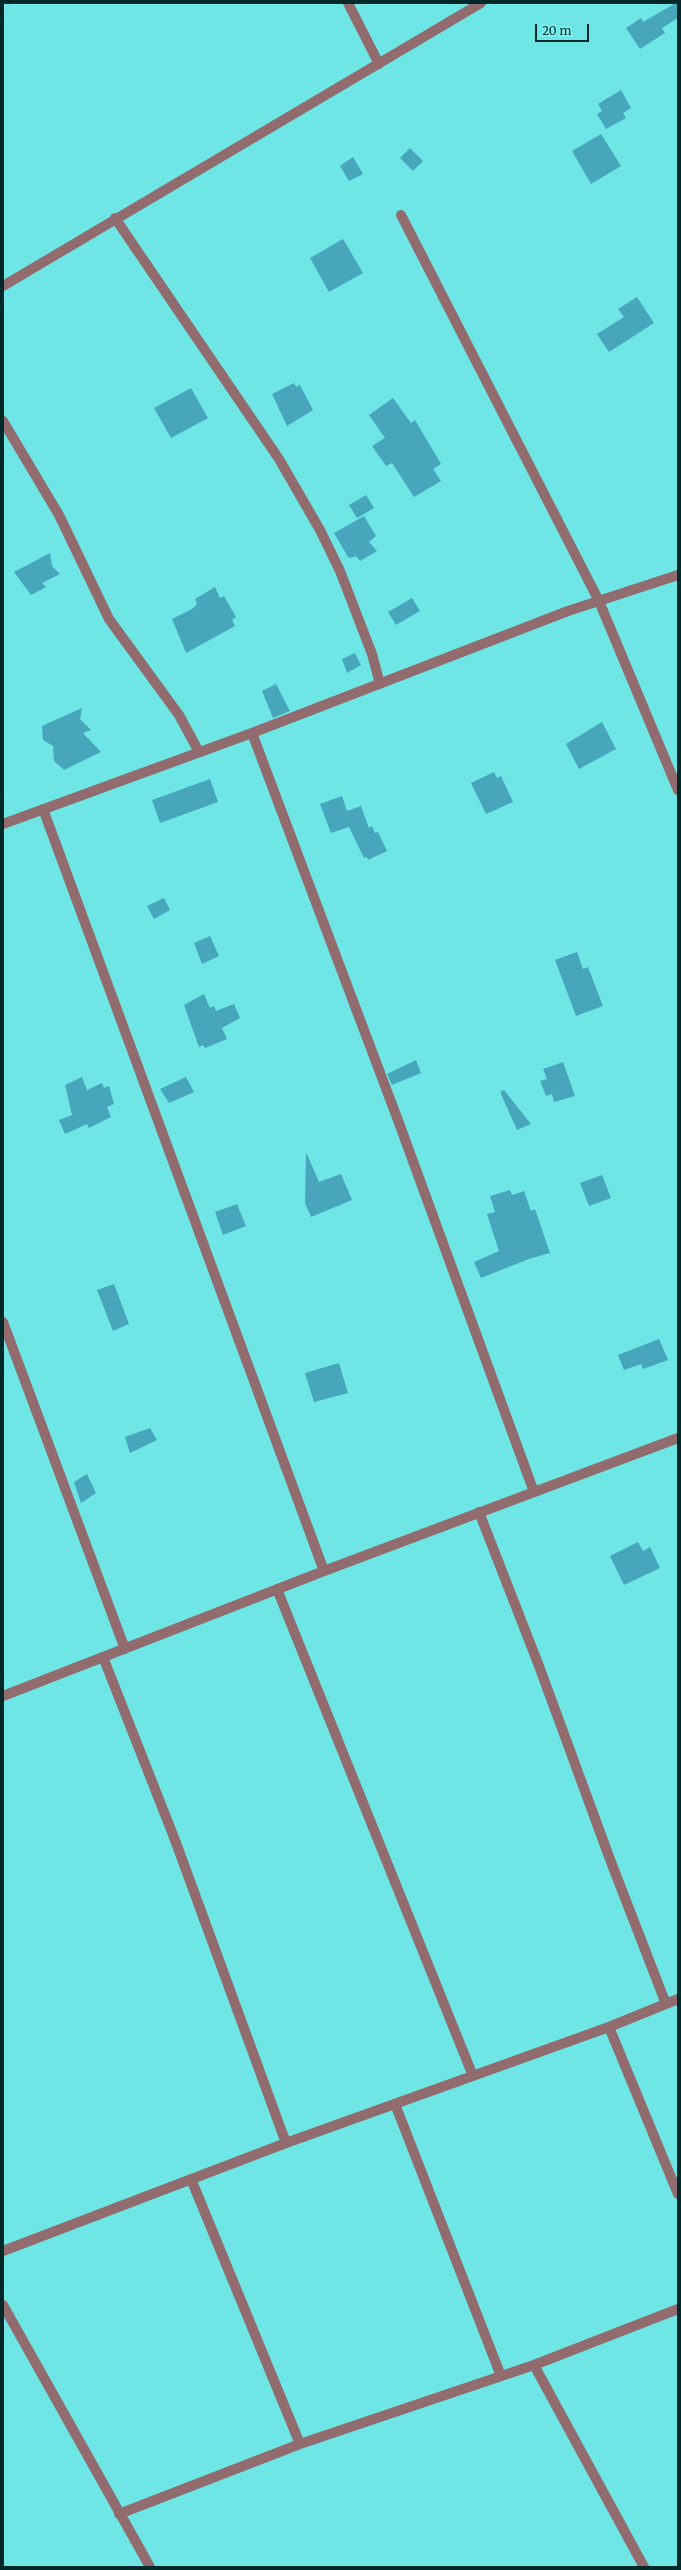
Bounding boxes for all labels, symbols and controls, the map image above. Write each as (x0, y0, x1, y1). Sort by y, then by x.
scale bar (537, 16, 591, 42)
text: 20 m (542, 23, 571, 38)

